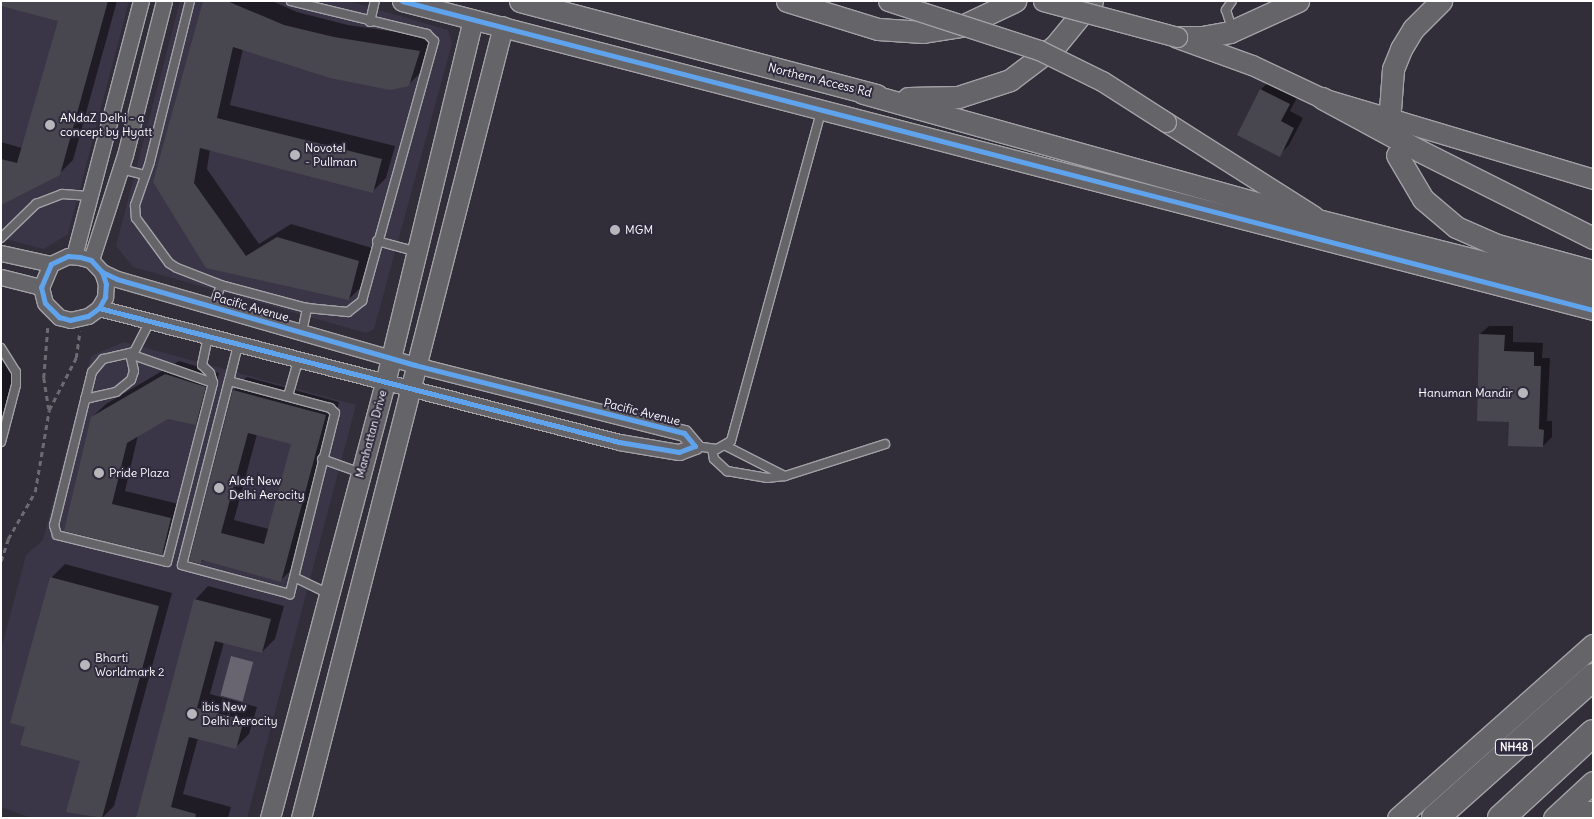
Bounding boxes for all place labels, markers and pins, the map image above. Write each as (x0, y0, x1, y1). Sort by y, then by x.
place label: ANdaZ Delhi - a concept by Hyatt (60, 111, 152, 139)
marker: ANdaZ Delhi - a concept by Hyatt (44, 119, 56, 131)
place label: Novotel - Pullman (305, 141, 357, 169)
marker: Novotel - Pullman (289, 149, 301, 161)
place label: MGM (625, 223, 653, 237)
marker: MGM (609, 224, 621, 236)
place label: Hanuman Mandir (1418, 386, 1513, 400)
marker: Hanuman Mandir (1517, 387, 1529, 399)
place label: Pride Plaza (109, 466, 169, 480)
marker: Pride Plaza (93, 467, 105, 479)
place label: Aloft New Delhi Aerocity (229, 474, 304, 502)
marker: Aloft New Delhi Aerocity (213, 482, 225, 494)
place label: Bharti Worldmark 2 (95, 651, 165, 679)
marker: Bharti Worldmark 2 (79, 659, 91, 671)
place label: ibis New Delhi Aerocity (202, 700, 277, 728)
marker: ibis New Delhi Aerocity (186, 708, 198, 720)

